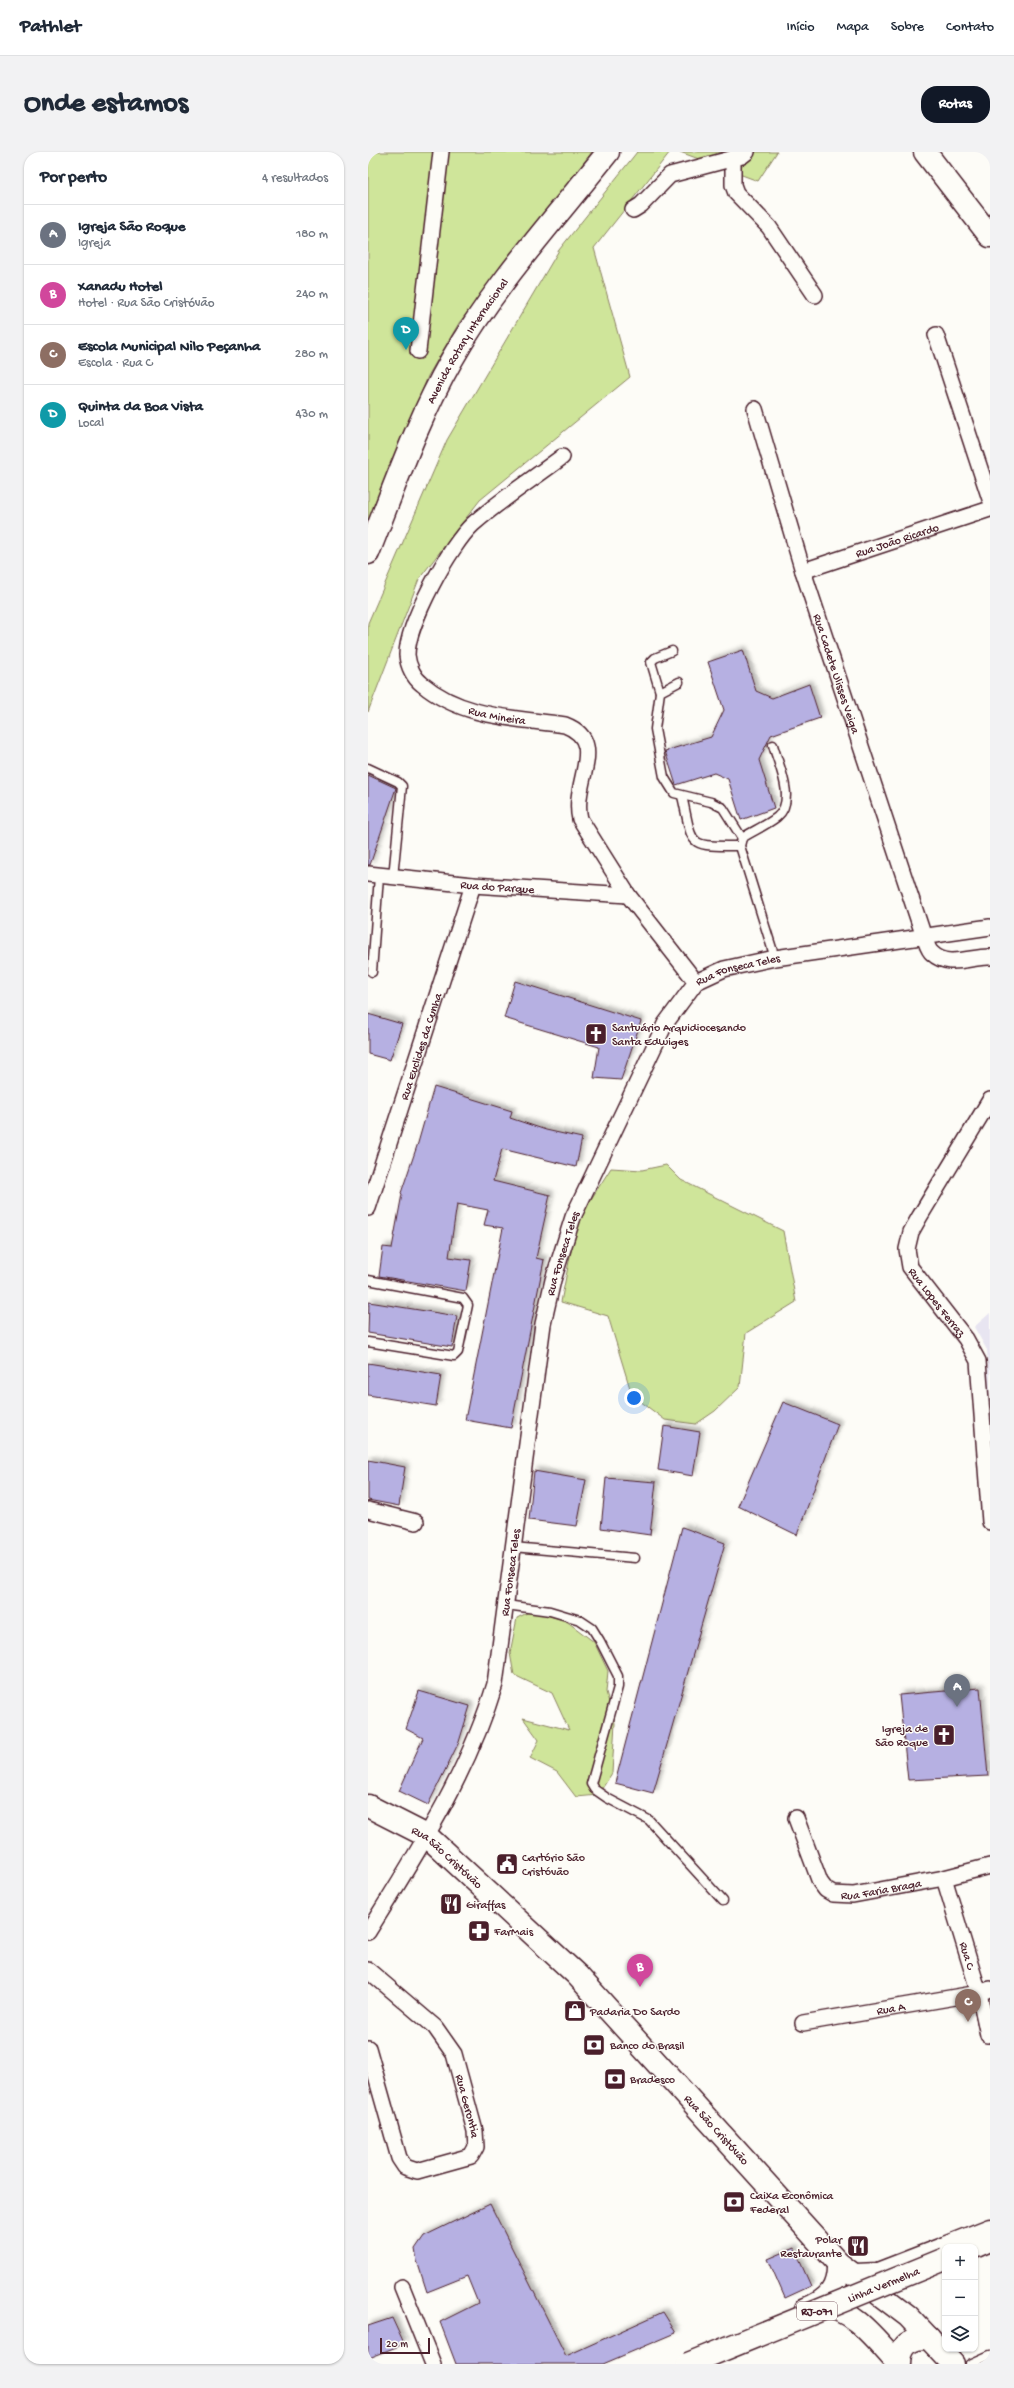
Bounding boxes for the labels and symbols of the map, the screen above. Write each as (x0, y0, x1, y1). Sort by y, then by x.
street label: Avenida Rotary Internacional (425, 276, 513, 406)
pin: D (393, 317, 419, 350)
street label: Rua João Ricardo (854, 521, 941, 562)
street label: Rua Cadete Ulisses Veiga (809, 613, 861, 736)
street label: Rua Mineira (466, 704, 527, 729)
street label: Rua do Parque (459, 879, 535, 898)
street label: Rua Fonseca Teles (694, 952, 782, 990)
street label: Rua Euclides da Cunha (398, 991, 447, 1102)
church icon: Santuário Arquidiocesando Santa Edwiges (583, 1021, 609, 1047)
place label: Santuário Arquidiocesando Santa Edwiges (612, 1022, 746, 1050)
street label: Rua Fonseca Teles (545, 1209, 584, 1297)
street label: Rua Lopes Ferraz (904, 1266, 968, 1341)
your location (624, 1388, 644, 1408)
street label: Rua Fonseca Teles (499, 1528, 525, 1617)
pin: A (944, 1674, 970, 1707)
church icon: Igreja de São Roque (931, 1722, 957, 1748)
place label: Igreja de São Roque (875, 1723, 929, 1751)
street label: Rua São Cristóvão (409, 1824, 485, 1893)
public building icon: Cartório São Cristóvão (494, 1851, 520, 1877)
place label: Cartório São Cristóvão (522, 1852, 585, 1880)
street label: Rua Faria Braga (841, 1877, 923, 1904)
restaurant icon: Giraffas (438, 1891, 464, 1917)
place label: Giraffas (466, 1899, 506, 1913)
pharmacy icon: FarMais (466, 1918, 492, 1944)
place label: FarMais (493, 1926, 534, 1940)
street label: Rua C (955, 1941, 977, 1973)
pin: B (627, 1954, 653, 1987)
pin: C (955, 1989, 981, 2022)
shop icon: Padaria Do Sardo (562, 1998, 588, 2024)
street label: Rua A (876, 2001, 907, 2019)
place label: Padaria Do Sardo (589, 2006, 680, 2020)
bank icon: Banco do Brasil (581, 2032, 607, 2058)
place label: Banco do Brasil (609, 2040, 685, 2054)
bank icon: Bradesco (602, 2066, 628, 2092)
street label: Rua Gerontia (451, 2073, 480, 2139)
place label: Bradesco (629, 2074, 675, 2088)
street label: Rua São Cristóvão (680, 2093, 751, 2169)
bank icon: Caixa Econômica Federal (721, 2189, 747, 2215)
place label: Caixa Econômica Federal (749, 2190, 833, 2218)
restaurant icon: Polar Restaurante (845, 2233, 871, 2259)
place label: Polar Restaurante (780, 2234, 844, 2262)
street label: Linha Vermelha (846, 2265, 922, 2307)
road number: RJ-071 (797, 2302, 837, 2320)
scale bar (380, 2336, 430, 2355)

